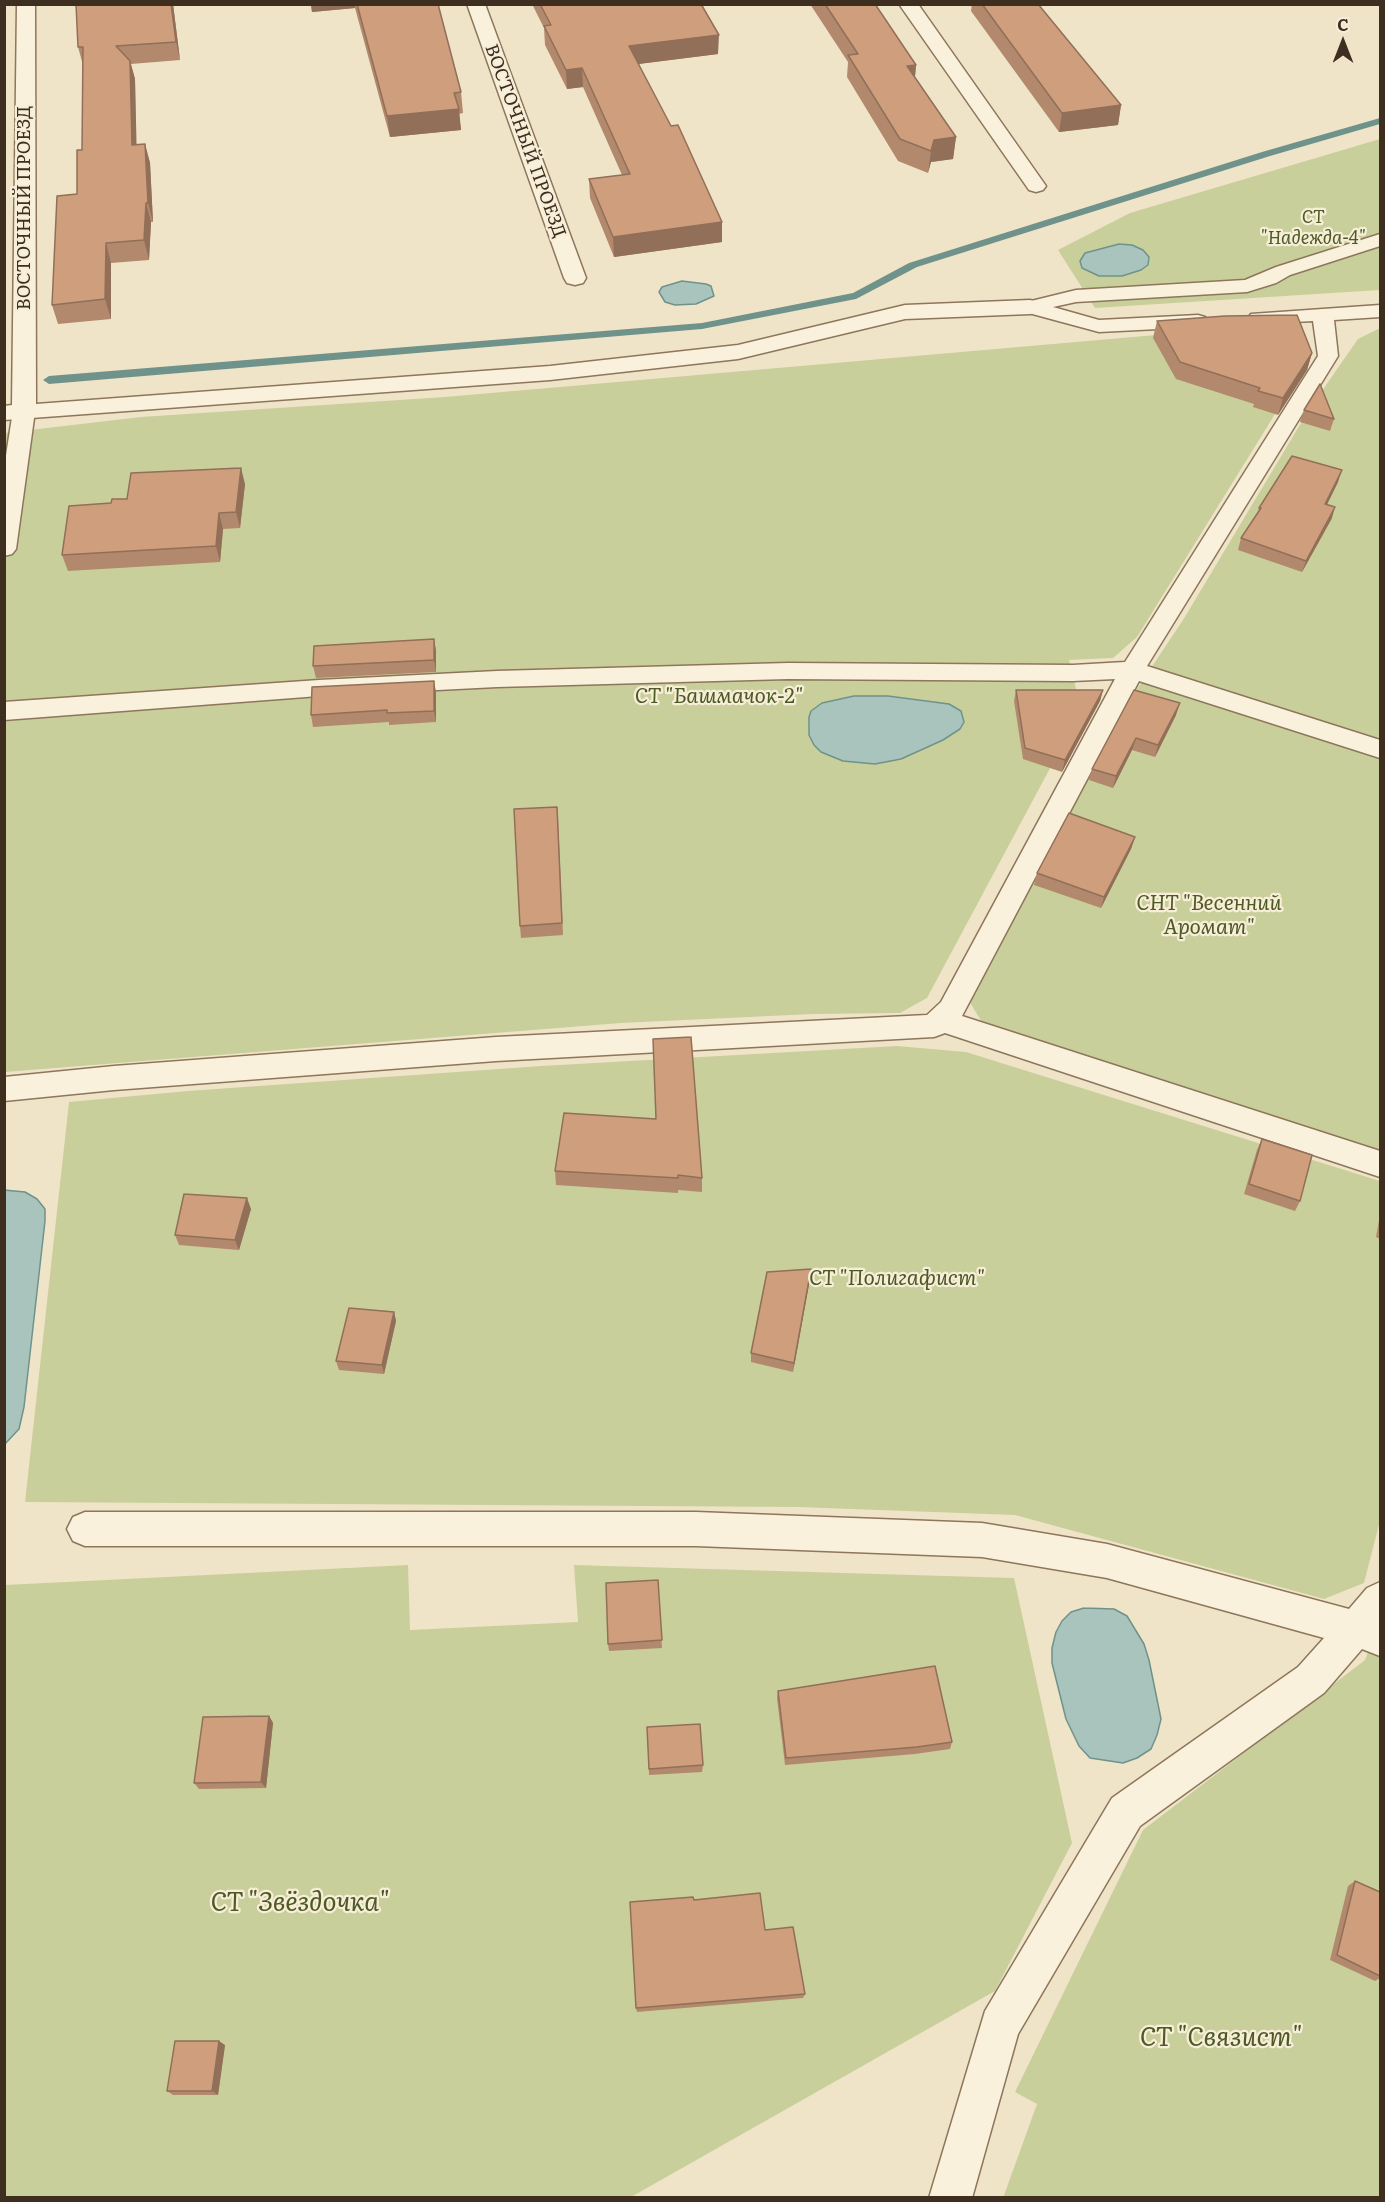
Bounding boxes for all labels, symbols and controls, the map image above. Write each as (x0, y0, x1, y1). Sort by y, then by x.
north arrow (1313, 12, 1373, 72)
text: С (1337, 12, 1349, 36)
street label: ВОСТОЧНЫЙ ПРОЕЗД (480, 41, 570, 241)
street label: ВОСТОЧНЫЙ ПРОЕЗД (14, 106, 36, 310)
park label: СТ "Надежда-4" (1260, 207, 1366, 250)
park label: СТ "Башмачок-2" (635, 684, 803, 710)
park label: СНТ "Весенний Аромат" (1136, 891, 1282, 941)
park label: СТ "Полигафист" (809, 1266, 985, 1292)
park label: СТ "Звёздочка" (210, 1887, 390, 1919)
park label: СТ "Связист" (1140, 2022, 1302, 2054)

